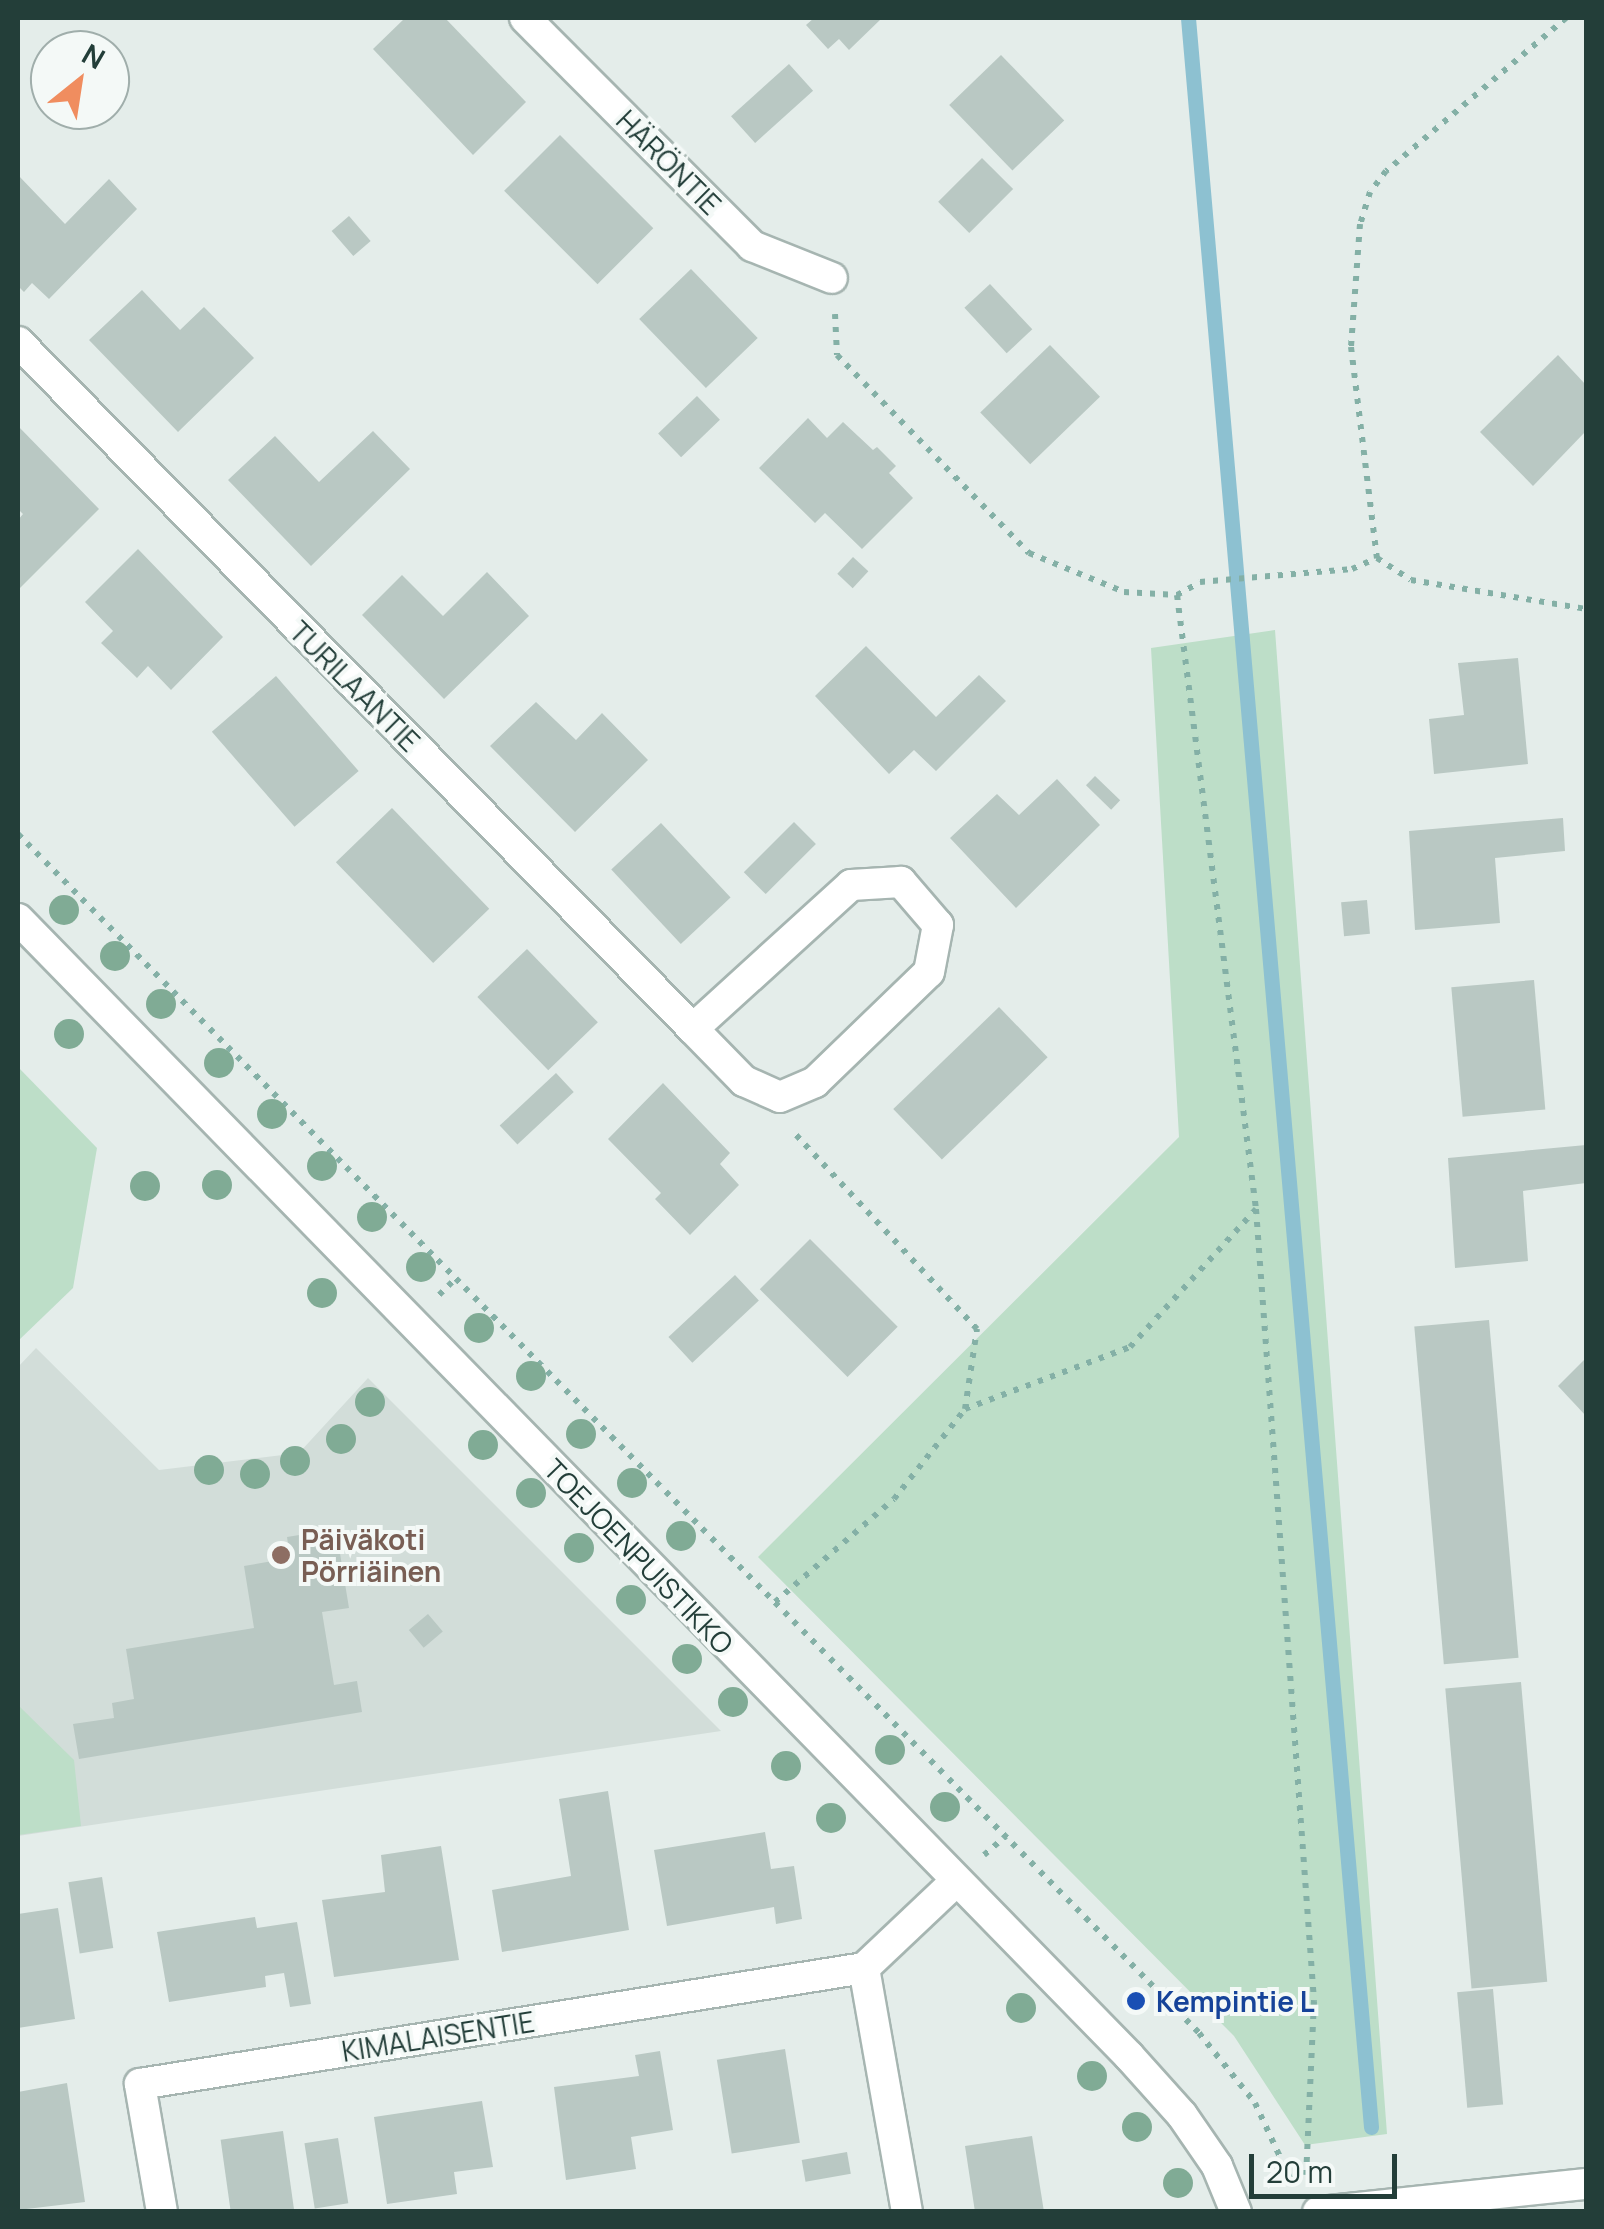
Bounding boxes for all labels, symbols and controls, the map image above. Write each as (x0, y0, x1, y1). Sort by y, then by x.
north arrow (30, 30, 130, 130)
text: N (76, 34, 112, 77)
street label: HÄRÖNTIE (610, 103, 728, 221)
street label: TURILAANTIE (283, 614, 427, 758)
street label: TOEJOENPUISTIKKO (537, 1452, 741, 1660)
place label: Päiväkoti Pörriäinen (301, 1522, 441, 1588)
marker: Päiväkoti Pörriäinen (270, 1544, 292, 1566)
place label: Kempintie L (1156, 1984, 1315, 2018)
marker: Kempintie L (1125, 1990, 1147, 2012)
street label: KIMALAISENTIE (339, 2004, 537, 2068)
scale bar (1254, 2134, 1402, 2196)
text: 20 m (1266, 2151, 1333, 2192)

